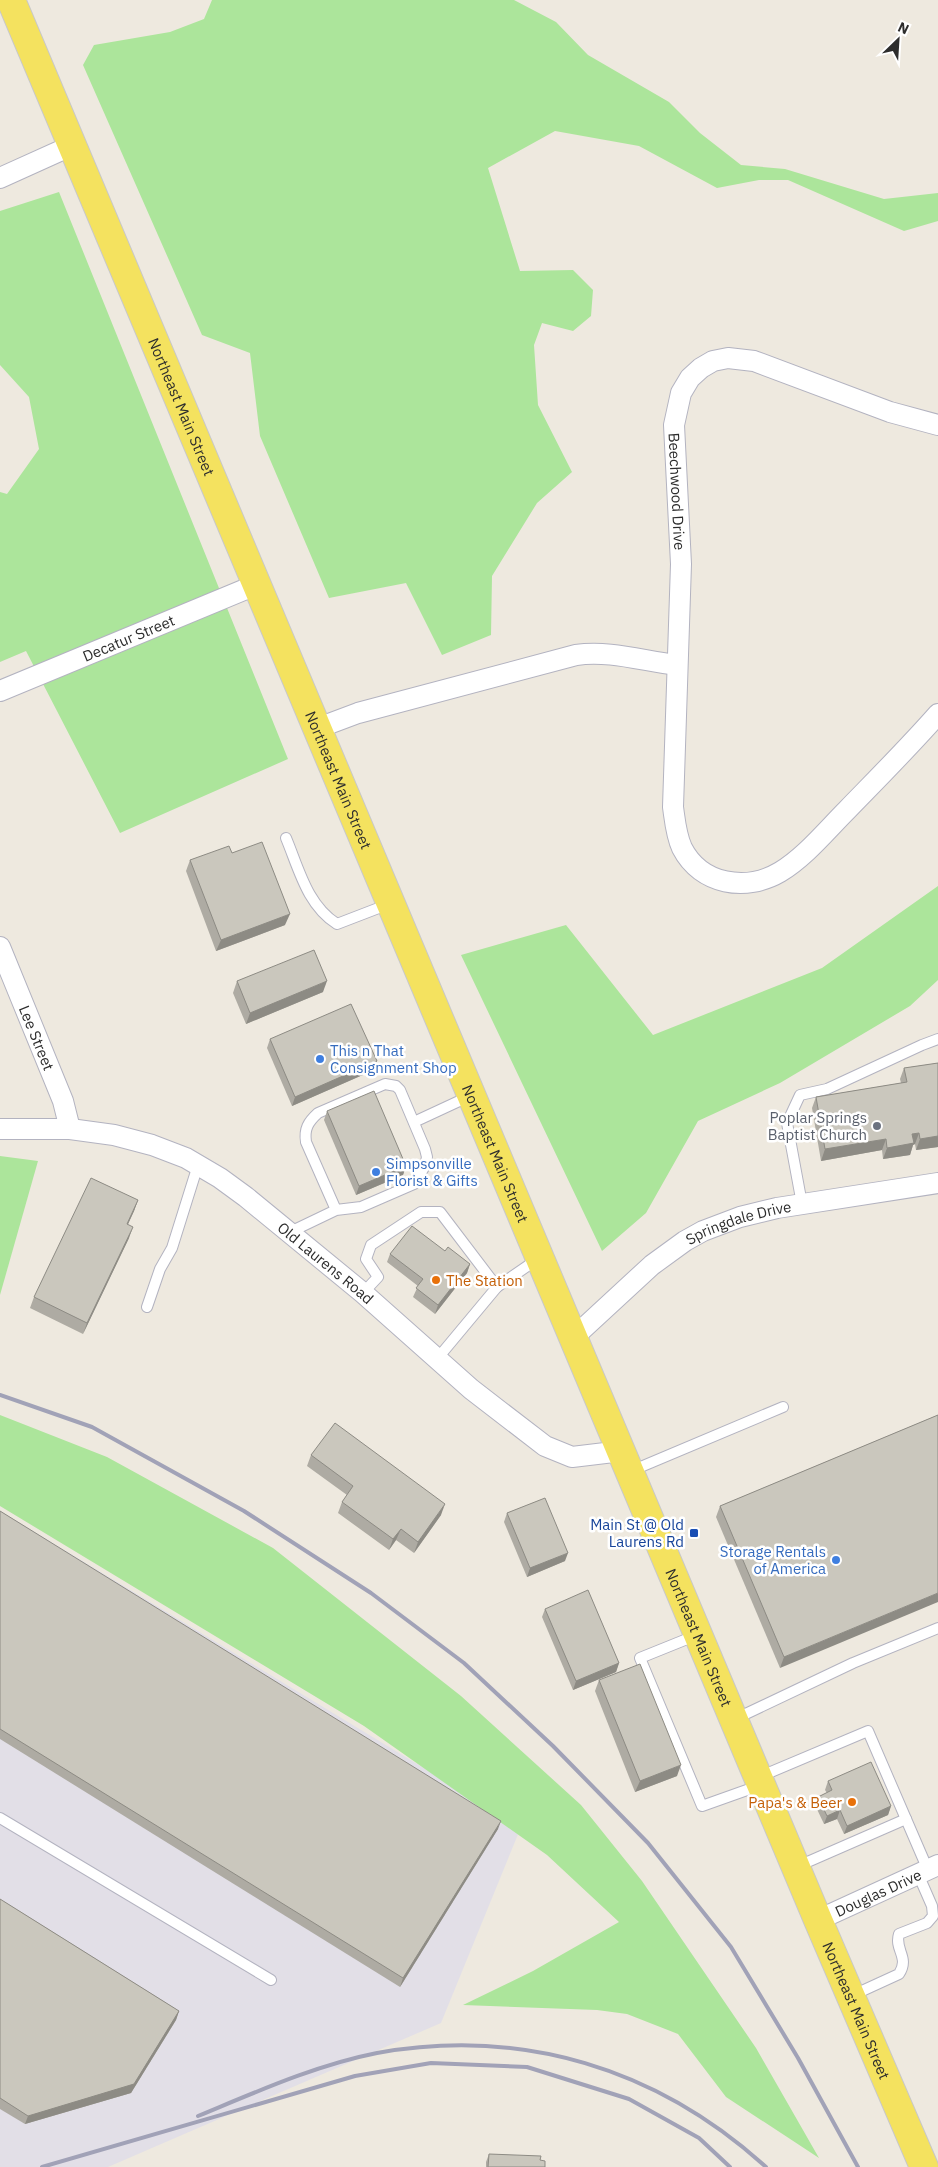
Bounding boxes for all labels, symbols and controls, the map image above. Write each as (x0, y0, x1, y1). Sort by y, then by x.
north arrow (873, 15, 923, 65)
text: N (895, 18, 912, 39)
street label: Northeast Main Street (144, 335, 219, 478)
street label: Beechwood Drive (665, 432, 690, 551)
street label: Decatur Street (80, 610, 177, 665)
street label: Northeast Main Street (301, 708, 376, 852)
street label: Lee Street (15, 1002, 59, 1073)
place label: This n That Consignment Shop (330, 1041, 457, 1077)
marker: This n That Consignment Shop (314, 1053, 326, 1065)
street label: Northeast Main Street (458, 1081, 533, 1225)
place label: Poplar Springs Baptist Church (768, 1108, 867, 1144)
marker: Poplar Springs Baptist Church (871, 1120, 883, 1132)
place label: Simpsonville Florist & Gifts (386, 1154, 478, 1190)
marker: Simpsonville Florist & Gifts (370, 1166, 382, 1178)
street label: Springdale Drive (682, 1196, 792, 1248)
street label: Old Laurens Road (274, 1218, 378, 1308)
place label: The Station (446, 1271, 523, 1290)
marker: The Station (430, 1274, 442, 1286)
place label: Main St @ Old Laurens Rd (590, 1515, 684, 1551)
marker: Main St @ Old Laurens Rd (688, 1527, 700, 1539)
place label: Storage Rentals of America (720, 1542, 826, 1578)
marker: Storage Rentals of America (830, 1554, 842, 1566)
street label: Northeast Main Street (662, 1565, 737, 1709)
place label: Papa's & Beer (748, 1793, 842, 1812)
marker: Papa's & Beer (846, 1796, 858, 1808)
street label: Douglas Drive (832, 1865, 924, 1920)
street label: Northeast Main Street (819, 1939, 895, 2082)

